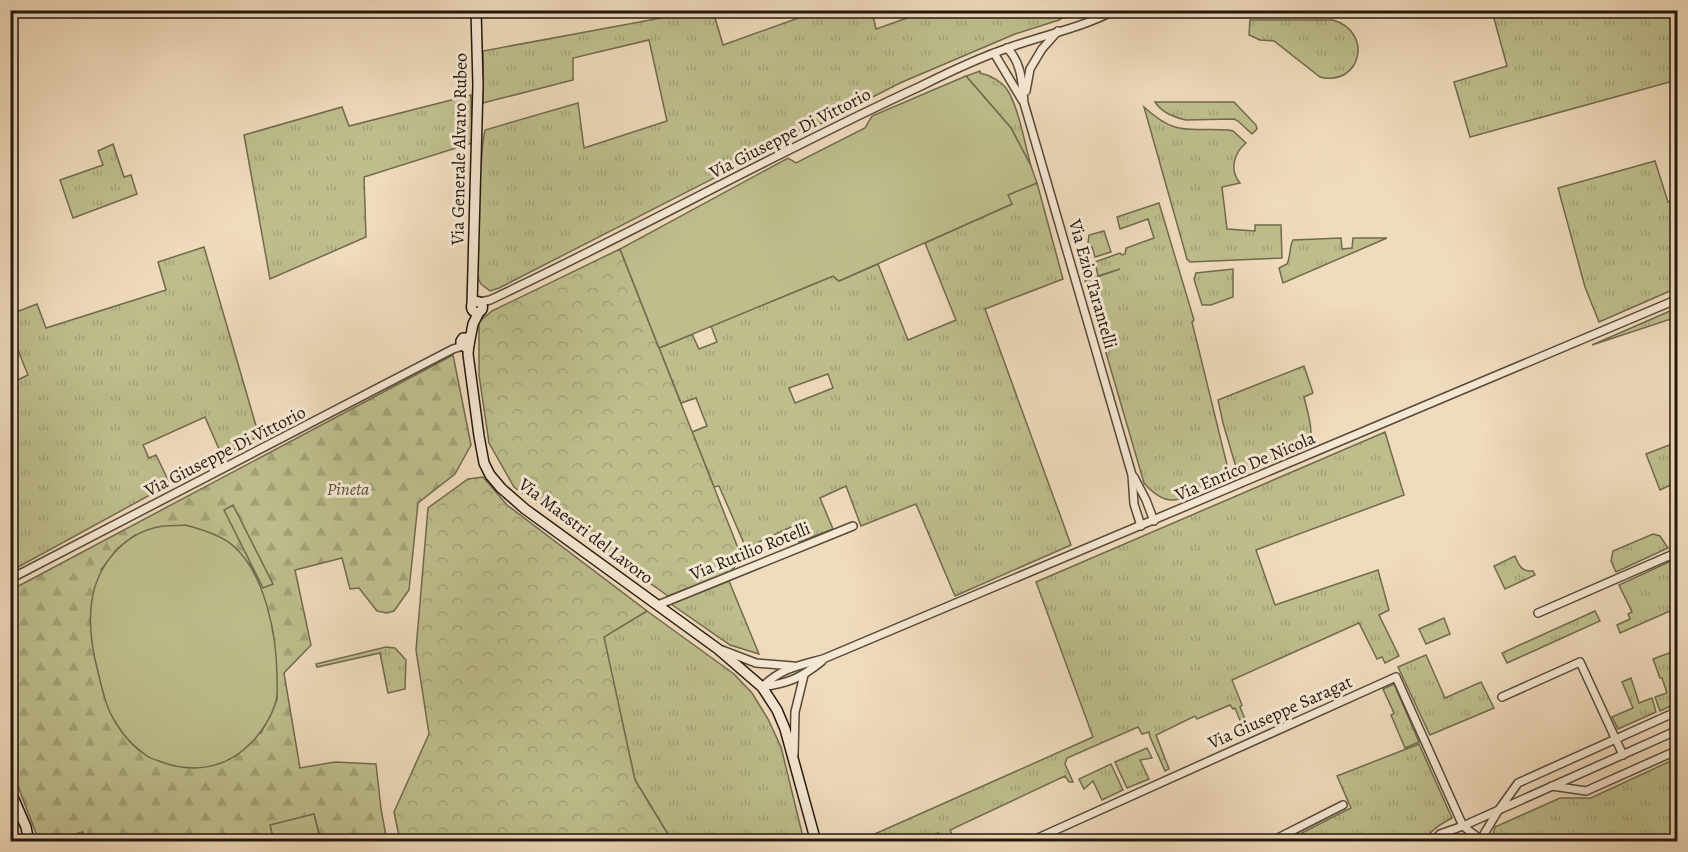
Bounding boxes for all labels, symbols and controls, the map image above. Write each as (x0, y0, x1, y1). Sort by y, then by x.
street label: Via Generale Alvaro Rubeo (445, 53, 473, 246)
street label: Via Giuseppe Di Vittorio (704, 82, 875, 185)
street label: Via Ezio Tarantelli (1063, 216, 1123, 352)
street label: Via Giuseppe Di Vittorio (139, 400, 310, 503)
street label: Via Enrico De Nicola (1170, 425, 1319, 507)
street label: Via Maestri del Lavoro (513, 472, 658, 590)
park label: Pineta (327, 477, 369, 501)
street label: Via Rutilio Rotelli (685, 516, 814, 586)
street label: Via Giuseppe Saragat (1203, 669, 1356, 755)

